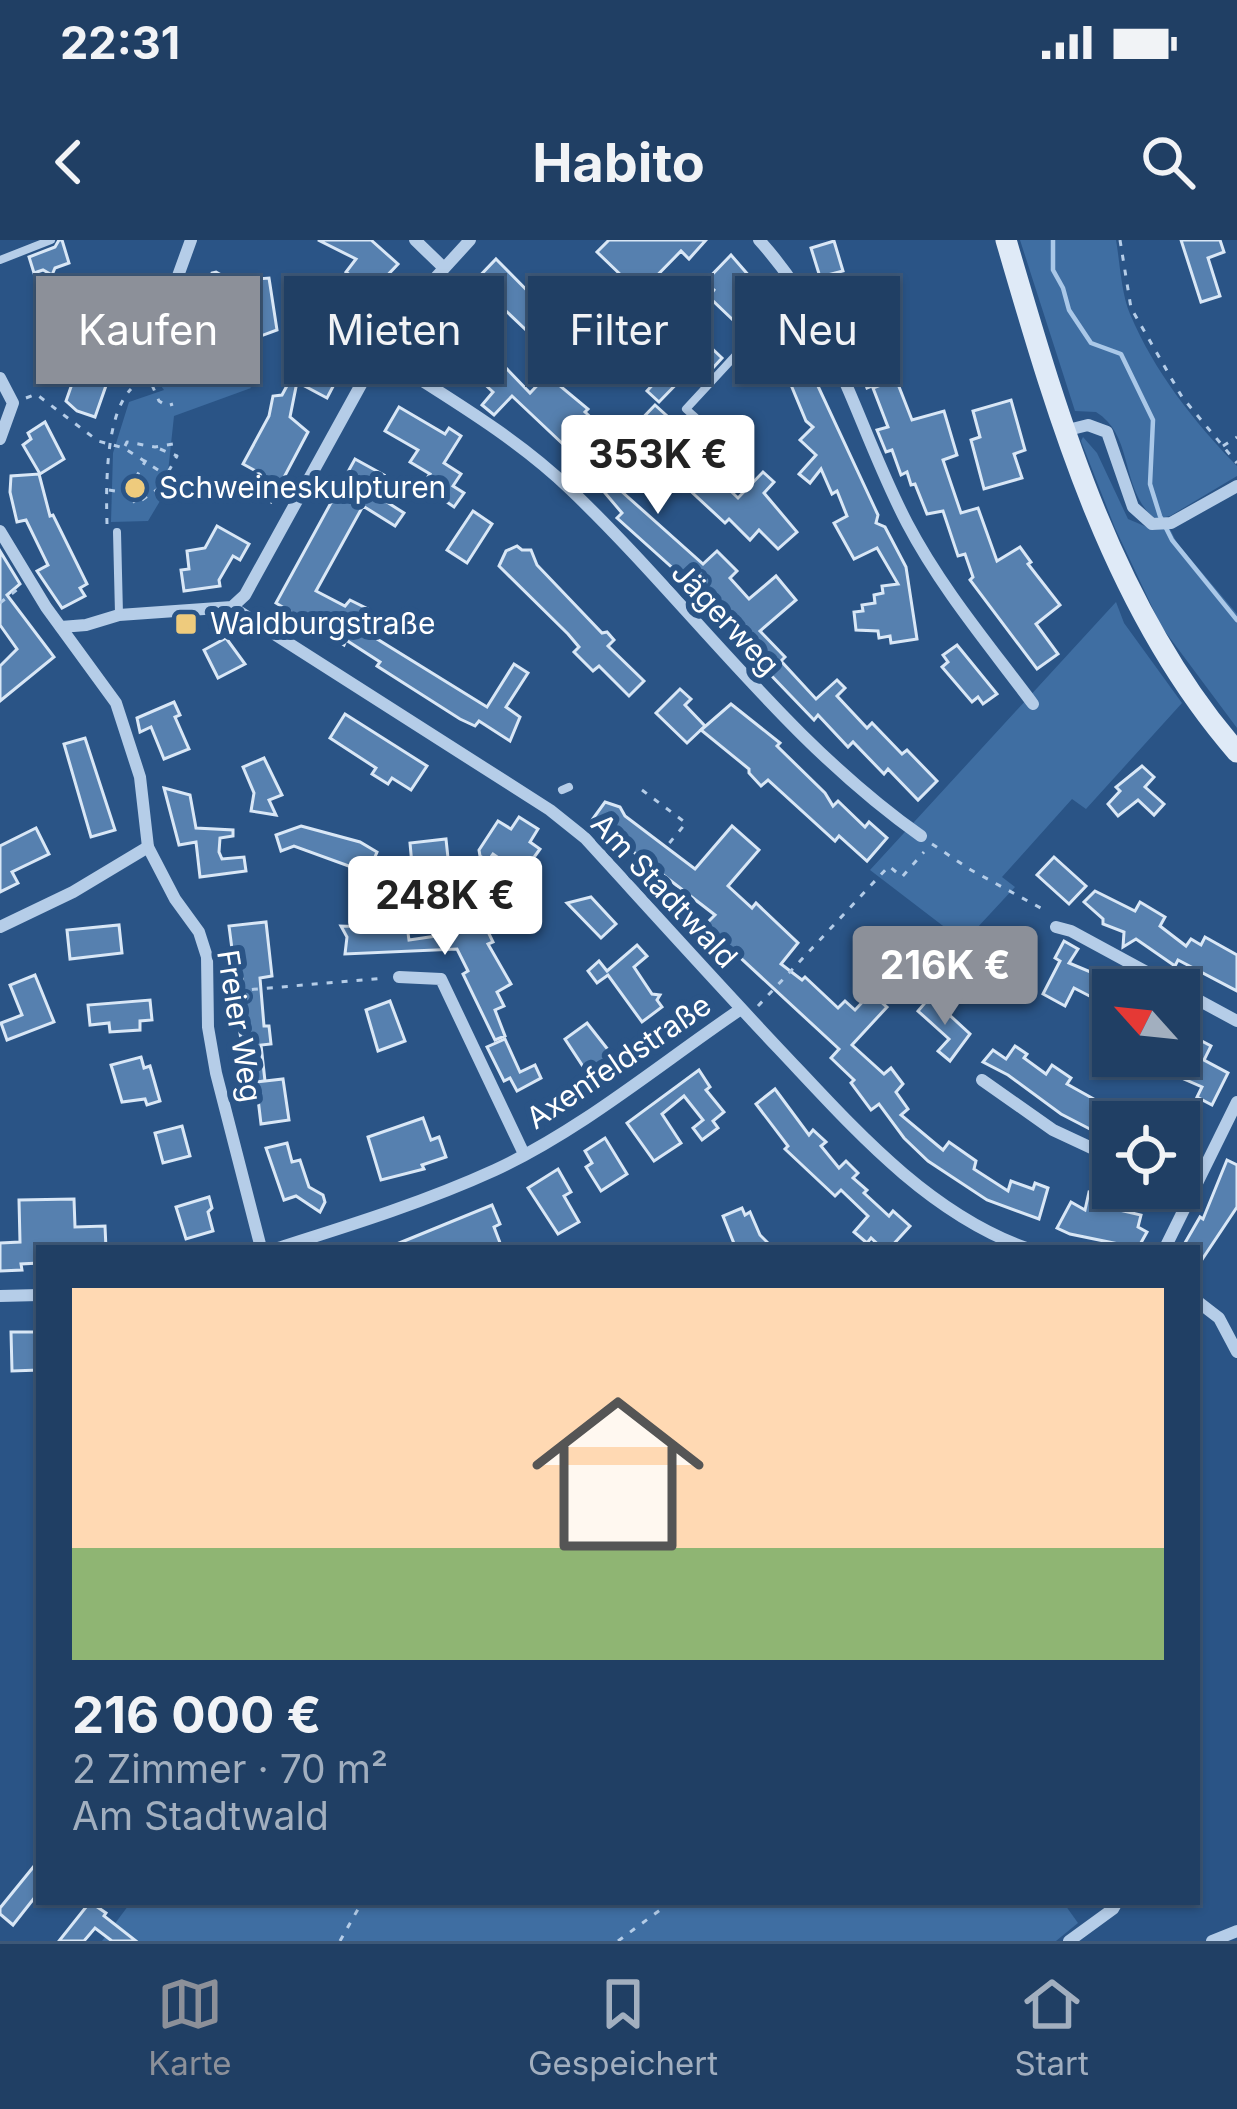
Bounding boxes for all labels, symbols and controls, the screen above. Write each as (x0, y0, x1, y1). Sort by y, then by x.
text: 22:31 (60, 15, 180, 70)
icon: back (36, 129, 102, 195)
icon: search (1135, 129, 1201, 195)
text: Habito (532, 130, 705, 195)
chip: Kaufen (36, 276, 260, 384)
chip: Mieten (284, 276, 504, 384)
chip: Filter (528, 276, 711, 384)
chip: Neu (735, 276, 900, 384)
pin: 353K € (560, 415, 756, 517)
text: 353K € (588, 430, 728, 477)
place label: Schweineskulpturen (159, 469, 446, 505)
marker: Schweineskulpturen (122, 475, 148, 501)
street label: Jägerweg (664, 554, 787, 682)
place label: Waldburgstraße (210, 605, 436, 641)
marker: Waldburgstraße (173, 611, 199, 637)
street label: Am Stadtwald (584, 806, 745, 975)
pin: 248K € (347, 856, 543, 958)
text: 248K € (375, 871, 515, 918)
pin: 216K € (847, 926, 1043, 1028)
text: 216K € (880, 941, 1010, 988)
street label: Freier Weg (210, 947, 270, 1104)
north arrow (1092, 969, 1200, 1077)
map controls (1092, 969, 1200, 1209)
street label: Axenfeldstraße (519, 986, 718, 1136)
button: locate (1092, 1101, 1200, 1209)
icon: home (510, 1366, 726, 1582)
text: 216 000 € (72, 1684, 321, 1745)
text: 2 Zimmer · 70 m² (72, 1745, 388, 1792)
text: Am Stadtwald (72, 1792, 329, 1839)
tab: Karte (148, 1971, 232, 2083)
tab: Gespeichert (528, 1971, 718, 2083)
tab: Start (1014, 1971, 1089, 2083)

